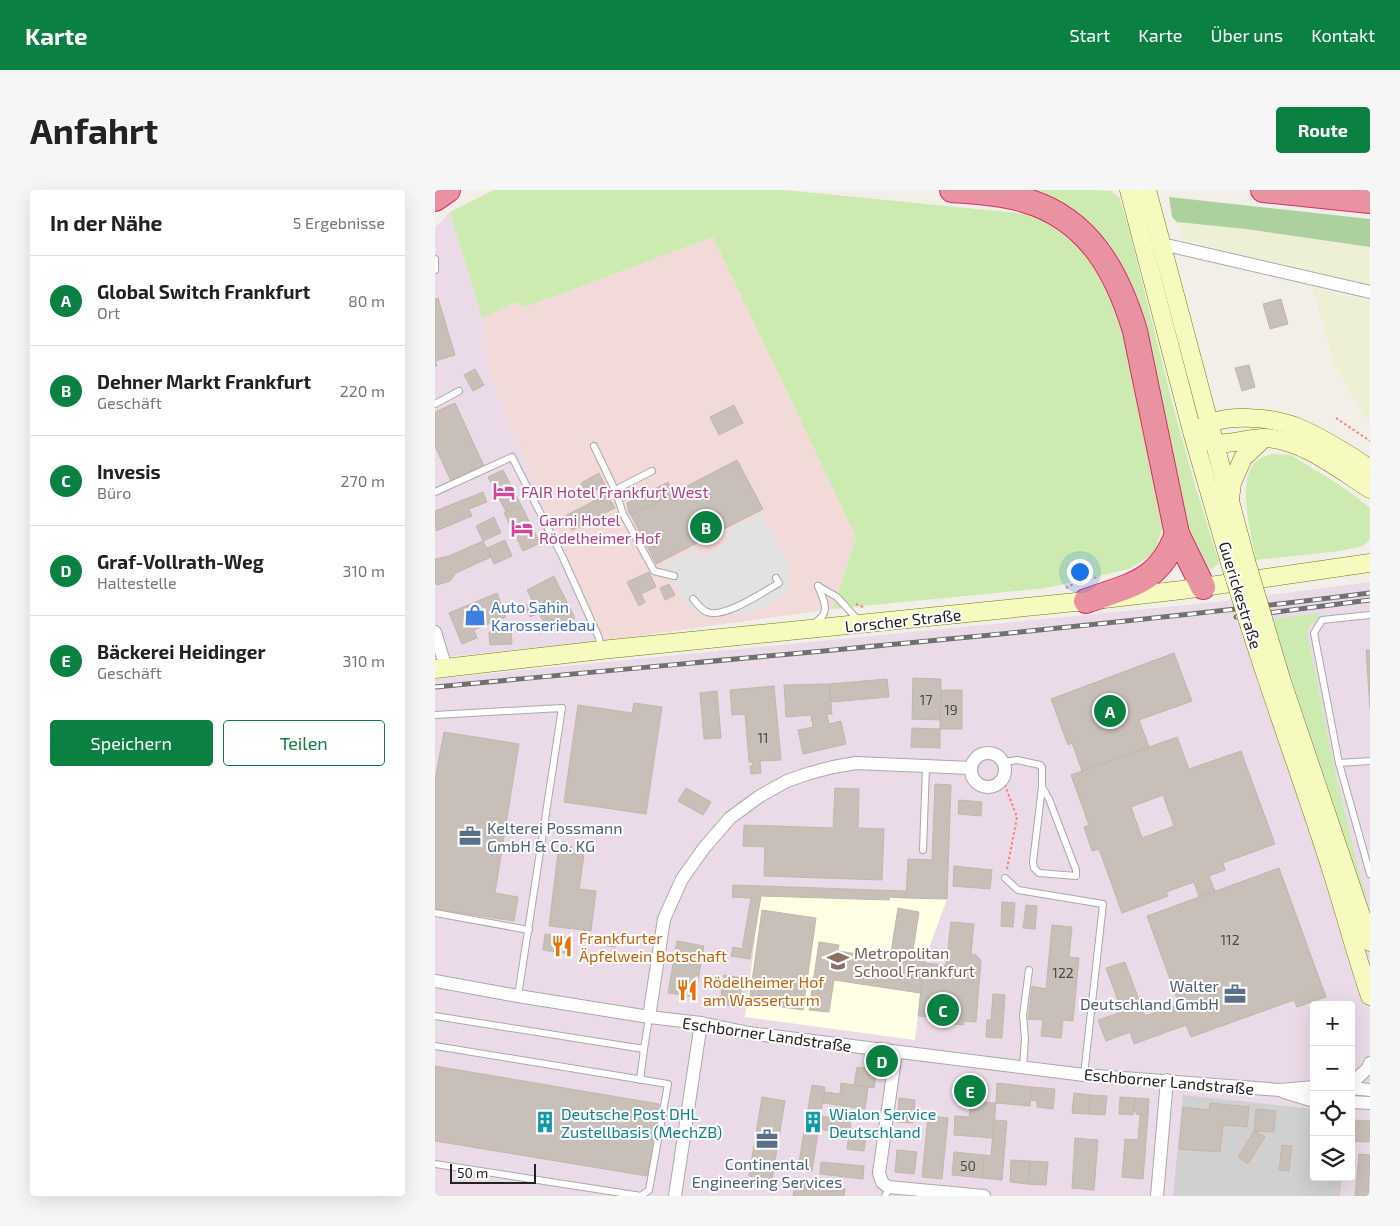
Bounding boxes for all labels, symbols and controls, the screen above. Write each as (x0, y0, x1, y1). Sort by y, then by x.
text: Karte (25, 21, 88, 50)
text: Start (1069, 24, 1110, 46)
text: Karte (1138, 24, 1183, 46)
text: Über uns (1211, 24, 1283, 46)
text: Kontakt (1311, 24, 1375, 46)
button: Route (1276, 107, 1370, 153)
text: Anfahrt (30, 109, 158, 151)
text: In der Nähe (50, 210, 162, 235)
text: 5 Ergebnisse (293, 213, 385, 232)
text: Global Switch Frankfurt (97, 280, 310, 303)
text: A (61, 291, 71, 310)
text: 80 m (348, 291, 385, 310)
text: Ort (97, 303, 120, 322)
text: Dehner Markt Frankfurt (97, 370, 311, 393)
text: B (61, 381, 71, 400)
text: 220 m (340, 381, 385, 400)
text: Geschäft (97, 393, 162, 412)
text: Invesis (97, 460, 161, 483)
text: C (61, 471, 71, 490)
text: 270 m (341, 471, 385, 490)
hotel icon: FAIR Hotel Frankfurt West (491, 478, 517, 504)
place label: FAIR Hotel Frankfurt West (521, 482, 709, 501)
text: Büro (97, 483, 131, 502)
pin: B (690, 508, 722, 546)
place label: Garni Hotel Rödelheimer Hof (539, 510, 661, 547)
hotel icon: Garni Hotel Rödelheimer Hof (509, 515, 535, 541)
street label: Guerickestraße (1216, 539, 1266, 651)
text: Graf-Vollrath-Weg (97, 550, 264, 573)
your location (1067, 559, 1093, 585)
text: D (61, 561, 71, 580)
text: 310 m (343, 561, 385, 580)
text: Haltestelle (97, 573, 177, 592)
place label: Auto Sahin Karosseriebau (491, 597, 595, 634)
shop icon: Auto Sahin Karosseriebau (462, 602, 488, 628)
street label: Lorscher Straße (844, 604, 962, 636)
text: Bäckerei Heidinger (97, 640, 266, 663)
text: E (61, 651, 71, 670)
text: 310 m (343, 651, 385, 670)
text: Geschäft (97, 663, 162, 682)
house number: 17 (920, 691, 932, 708)
pin: A (1094, 692, 1126, 730)
house number: 19 (944, 701, 958, 718)
button: Speichern (50, 720, 213, 766)
button: Teilen (223, 720, 385, 766)
house number: 11 (757, 729, 769, 746)
place label: Kelterei Possmann GmbH & Co. KG (487, 818, 623, 855)
office icon: Kelterei Possmann GmbH & Co. KG (457, 823, 483, 849)
place label: Frankfurter Äpfelwein Botschaft (579, 928, 727, 965)
house number: 112 (1220, 931, 1240, 948)
restaurant icon: Frankfurter Äpfelwein Botschaft (549, 933, 575, 959)
place label: Metropolitan School Frankfurt (854, 943, 975, 980)
school or university icon: Metropolitan School Frankfurt (825, 948, 851, 974)
house number: 122 (1052, 964, 1074, 981)
place label: Rödelheimer Hof am Wasserturm (703, 972, 825, 1009)
place label: Walter Deutschland GmbH (1080, 976, 1220, 1013)
restaurant icon: Rödelheimer Hof am Wasserturm (674, 977, 700, 1003)
office icon: Walter Deutschland GmbH (1222, 981, 1248, 1007)
pin: C (927, 991, 959, 1029)
map controls (1310, 1001, 1355, 1181)
button: + (1310, 1001, 1355, 1046)
street label: Eschborner Landstraße (681, 1013, 853, 1055)
pin: D (866, 1042, 898, 1080)
button: − (1310, 1046, 1355, 1091)
street label: Eschborner Landstraße (1083, 1064, 1255, 1098)
pin: E (954, 1072, 986, 1110)
button: locate (1310, 1091, 1355, 1136)
place label: Deutsche Post DHL Zustellbasis (MechZB) (561, 1104, 722, 1141)
place label: Wialon Service Deutschland (829, 1104, 936, 1141)
building icon: Deutsche Post DHL Zustellbasis (MechZB) (532, 1109, 558, 1135)
building icon: Wialon Service Deutschland (800, 1109, 826, 1135)
office icon: Continental Engineering Services (754, 1126, 780, 1152)
button: layers (1310, 1136, 1355, 1181)
place label: Continental Engineering Services (692, 1154, 842, 1191)
house number: 50 (960, 1157, 976, 1174)
scale bar (450, 1161, 536, 1184)
text: 50 m (457, 1164, 488, 1181)

